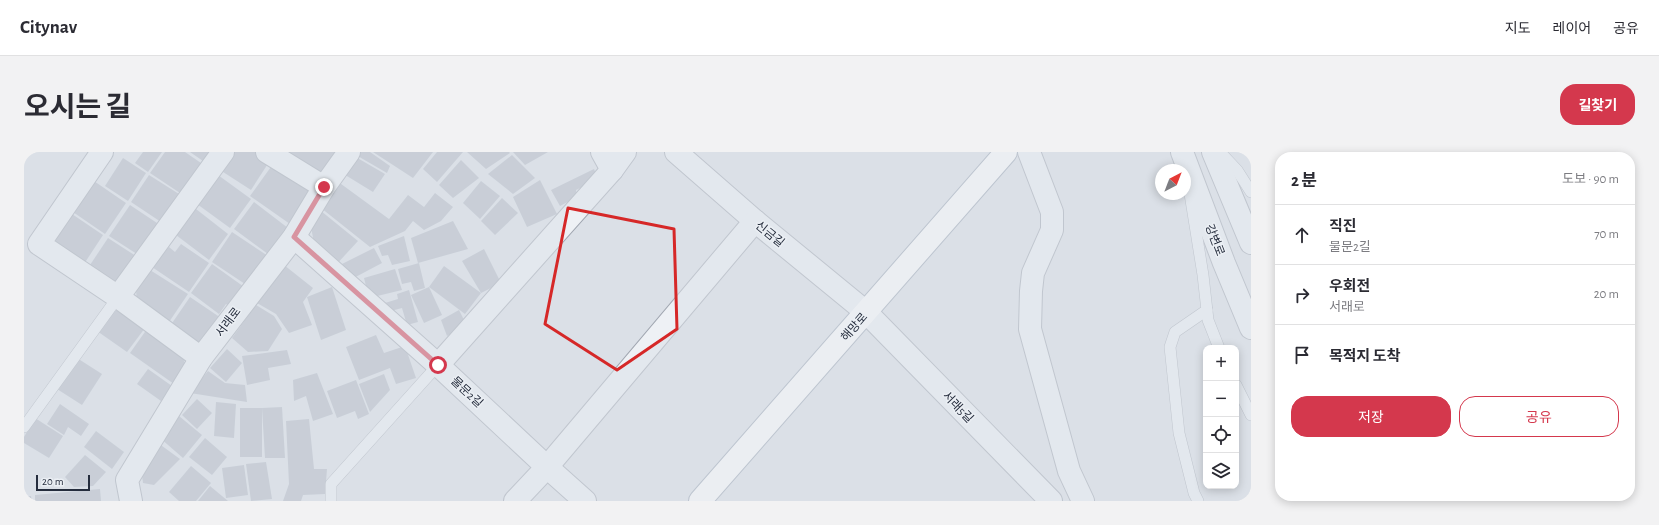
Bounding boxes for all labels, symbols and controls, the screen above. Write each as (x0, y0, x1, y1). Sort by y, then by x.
text: Citynav (20, 18, 77, 37)
text: 지도 (1505, 22, 1531, 36)
text: 레이어 (1553, 22, 1591, 36)
text: 공유 (1613, 22, 1639, 36)
button: 길찾기 (1560, 84, 1635, 125)
text: 오시는 길 (24, 94, 131, 122)
north arrow (1155, 164, 1191, 200)
text: 2 분 (1291, 172, 1317, 189)
text: 도보 · 90 m (1562, 173, 1619, 186)
route end (315, 178, 333, 196)
street label: 신금길 (753, 219, 787, 249)
text: 직진 (1329, 219, 1357, 234)
street label: 강변로 (1203, 222, 1227, 258)
icon: ahead (1291, 224, 1313, 246)
text: 70 m (1594, 228, 1619, 241)
text: 물문2길 (1329, 241, 1371, 254)
text: 우회전 (1329, 279, 1370, 294)
icon: right (1291, 284, 1313, 306)
text: 20 m (1594, 288, 1619, 301)
text: 서래로 (1329, 301, 1365, 314)
street label: 서래로 (213, 305, 243, 339)
street label: 해망로 (839, 311, 869, 343)
icon: arrive (1291, 344, 1313, 366)
map controls (1203, 345, 1239, 489)
button: + (1203, 345, 1239, 381)
text: 목적지 도착 (1329, 349, 1400, 364)
route start (429, 356, 447, 374)
street label: 물문2길 (449, 374, 485, 410)
button: − (1203, 381, 1239, 417)
street label: 서래5길 (940, 389, 976, 425)
button: 저장 (1291, 396, 1451, 437)
button: 공유 (1459, 396, 1619, 437)
button: locate (1203, 417, 1239, 453)
button: layers (1203, 453, 1239, 489)
scale bar (36, 473, 90, 492)
text: 20 m (42, 476, 63, 487)

